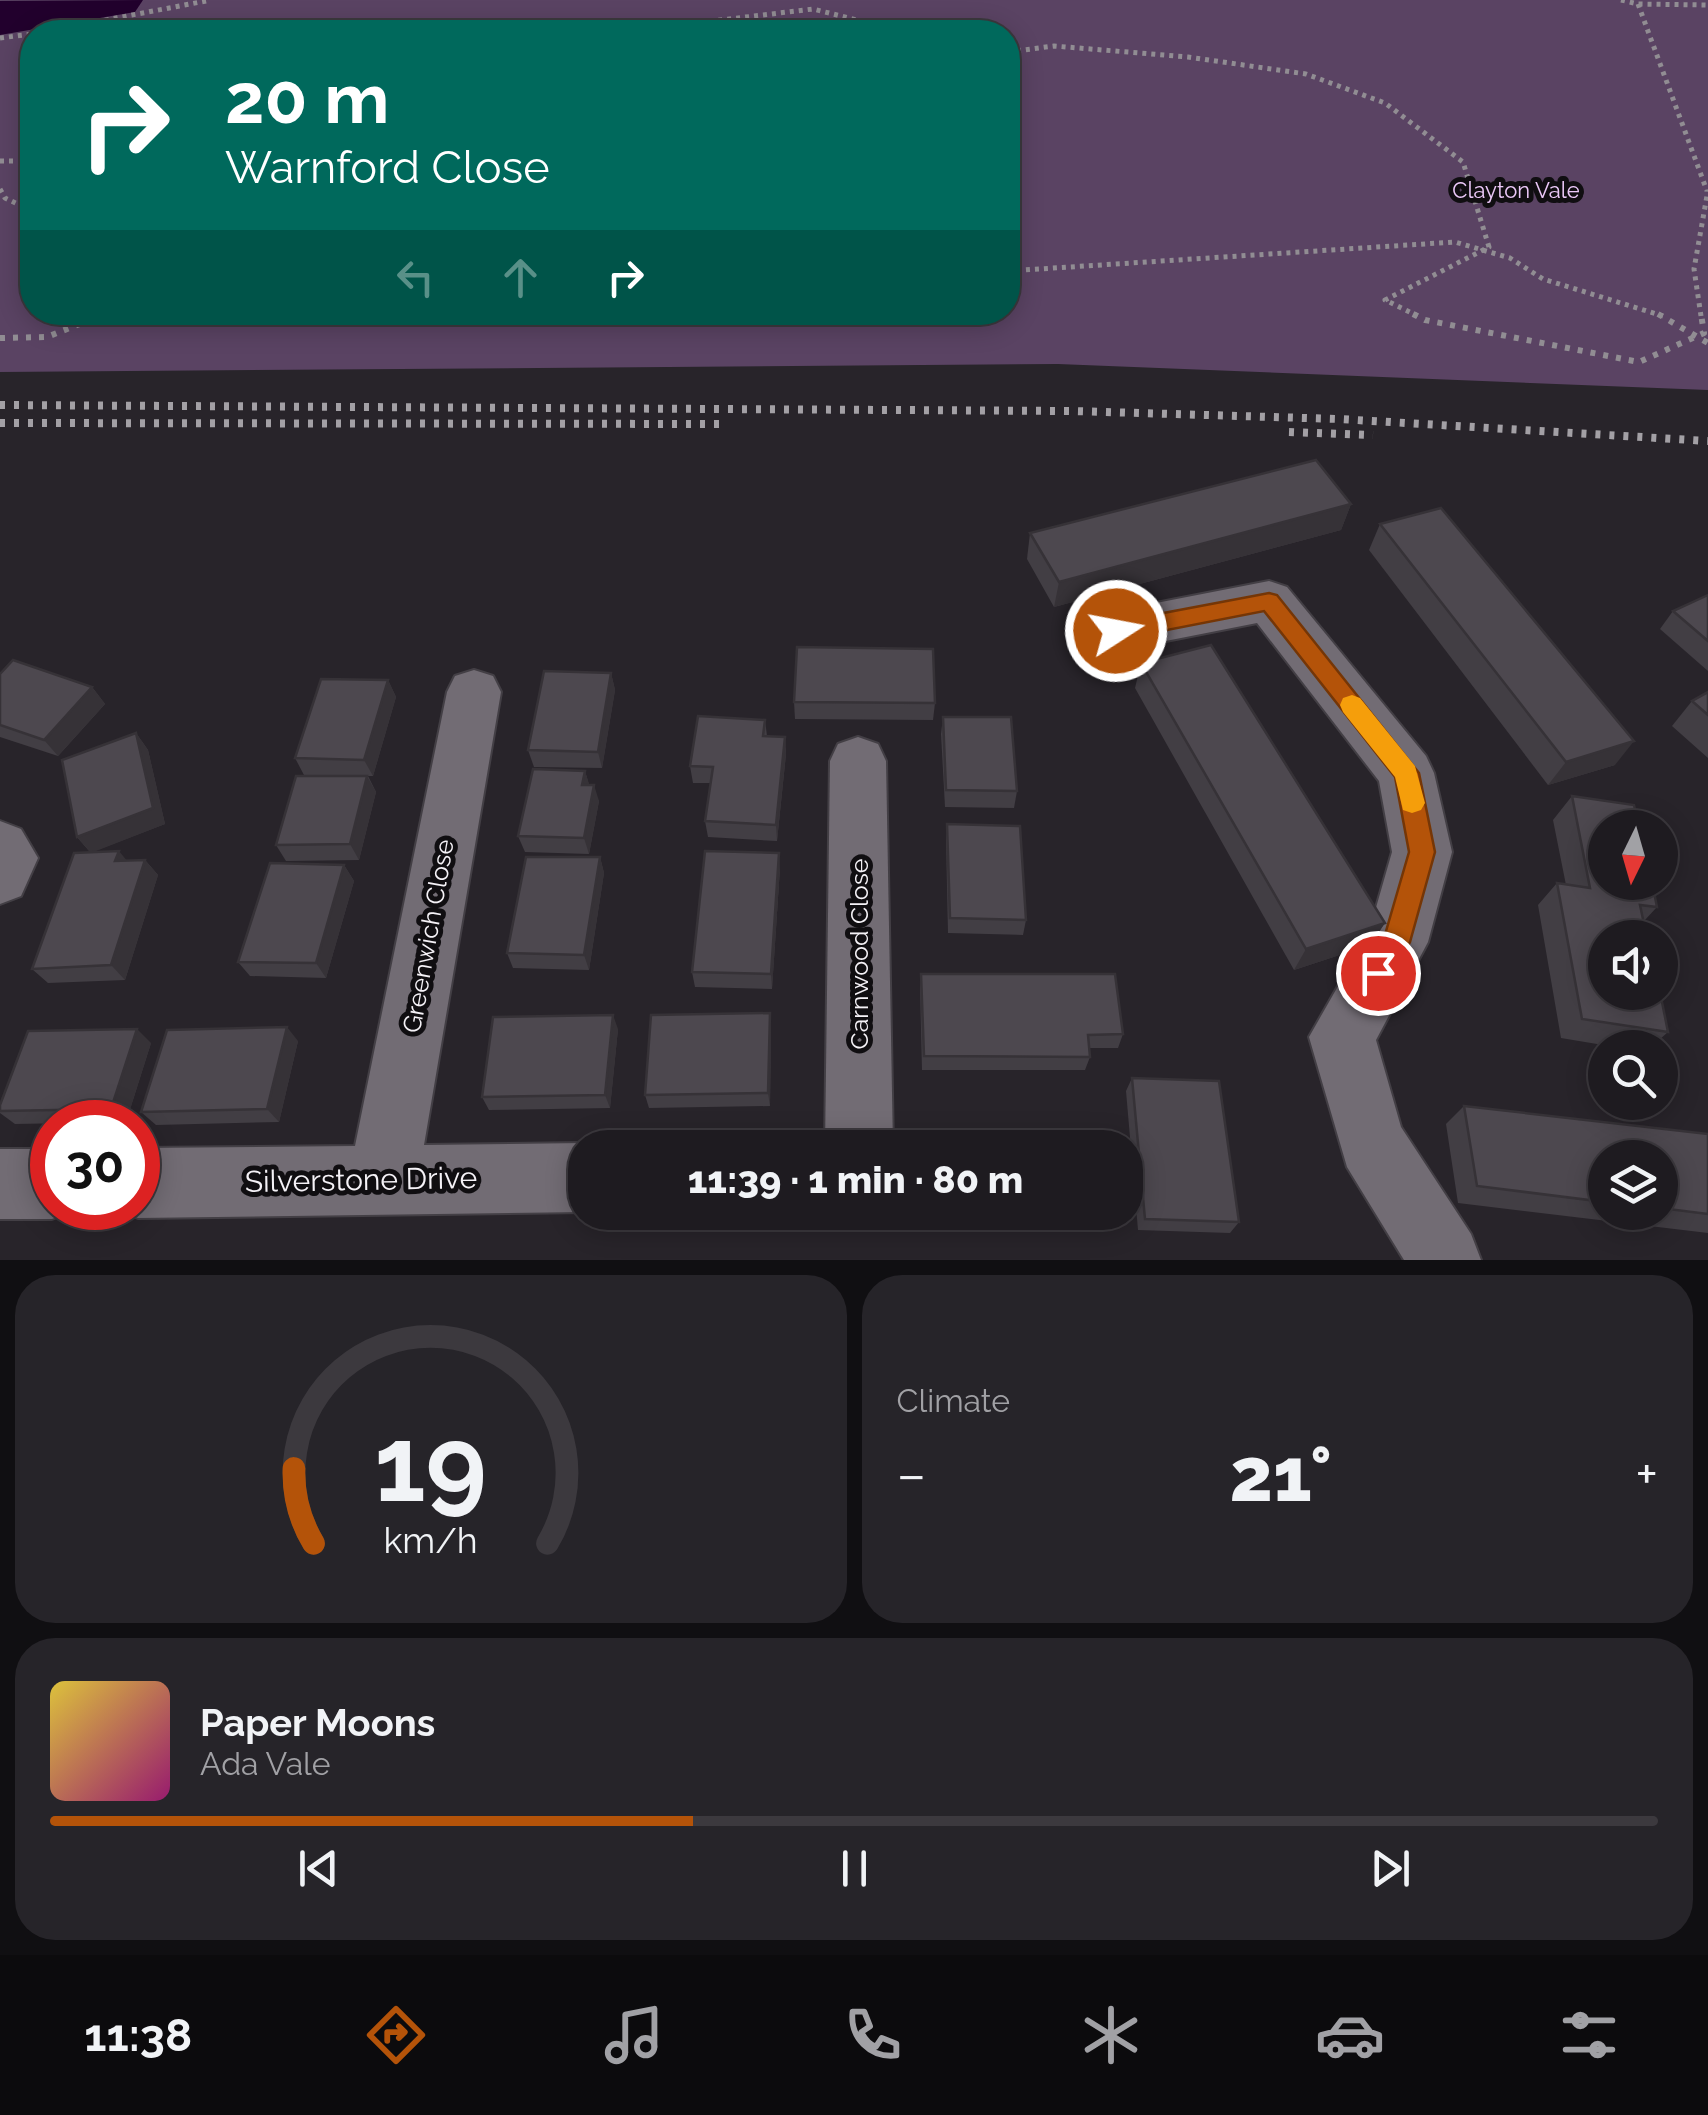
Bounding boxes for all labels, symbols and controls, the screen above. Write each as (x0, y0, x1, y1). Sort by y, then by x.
text: 20 m (225, 57, 389, 139)
icon: right (60, 60, 190, 190)
text: Warnford Close (225, 141, 550, 194)
park label: Clayton Vale (1452, 177, 1580, 203)
icon: left (388, 250, 443, 305)
icon: ahead (493, 250, 548, 305)
icon: right (598, 250, 653, 305)
position arrow (1064, 579, 1168, 683)
north arrow (1588, 810, 1678, 900)
map controls (1588, 810, 1678, 1230)
street label: Greenwich Close (396, 837, 460, 1035)
street label: Carnwood Close (844, 859, 874, 1049)
button: sound (1588, 920, 1678, 1010)
pin (1336, 931, 1421, 1016)
icon: arrive (1351, 946, 1406, 1001)
button: search (1588, 1030, 1678, 1120)
speed limit sign: 30 (30, 1100, 160, 1230)
button: layers (1588, 1140, 1678, 1230)
text: 11:39 · 1 min · 80 m (688, 1157, 1023, 1202)
street label: Silverstone Drive (244, 1160, 477, 1199)
text: Climate (897, 1382, 1010, 1419)
text: 19 (374, 1403, 487, 1525)
text: 21° (1229, 1430, 1332, 1519)
text: − (897, 1442, 926, 1507)
text: + (1635, 1442, 1658, 1507)
text: km/h (384, 1519, 478, 1561)
text: Paper Moons (200, 1700, 435, 1745)
text: Ada Vale (200, 1745, 331, 1782)
icon: previous (291, 1841, 346, 1896)
icon: pause (827, 1841, 882, 1896)
icon: next (1363, 1841, 1418, 1896)
icon: directions (361, 2000, 431, 2070)
icon: music (599, 2000, 669, 2070)
icon: phone (838, 2000, 908, 2070)
icon: climate (1076, 2000, 1146, 2070)
icon: car (1315, 2000, 1385, 2070)
icon: filters (1554, 2000, 1624, 2070)
text: 11:38 (84, 2009, 192, 2062)

